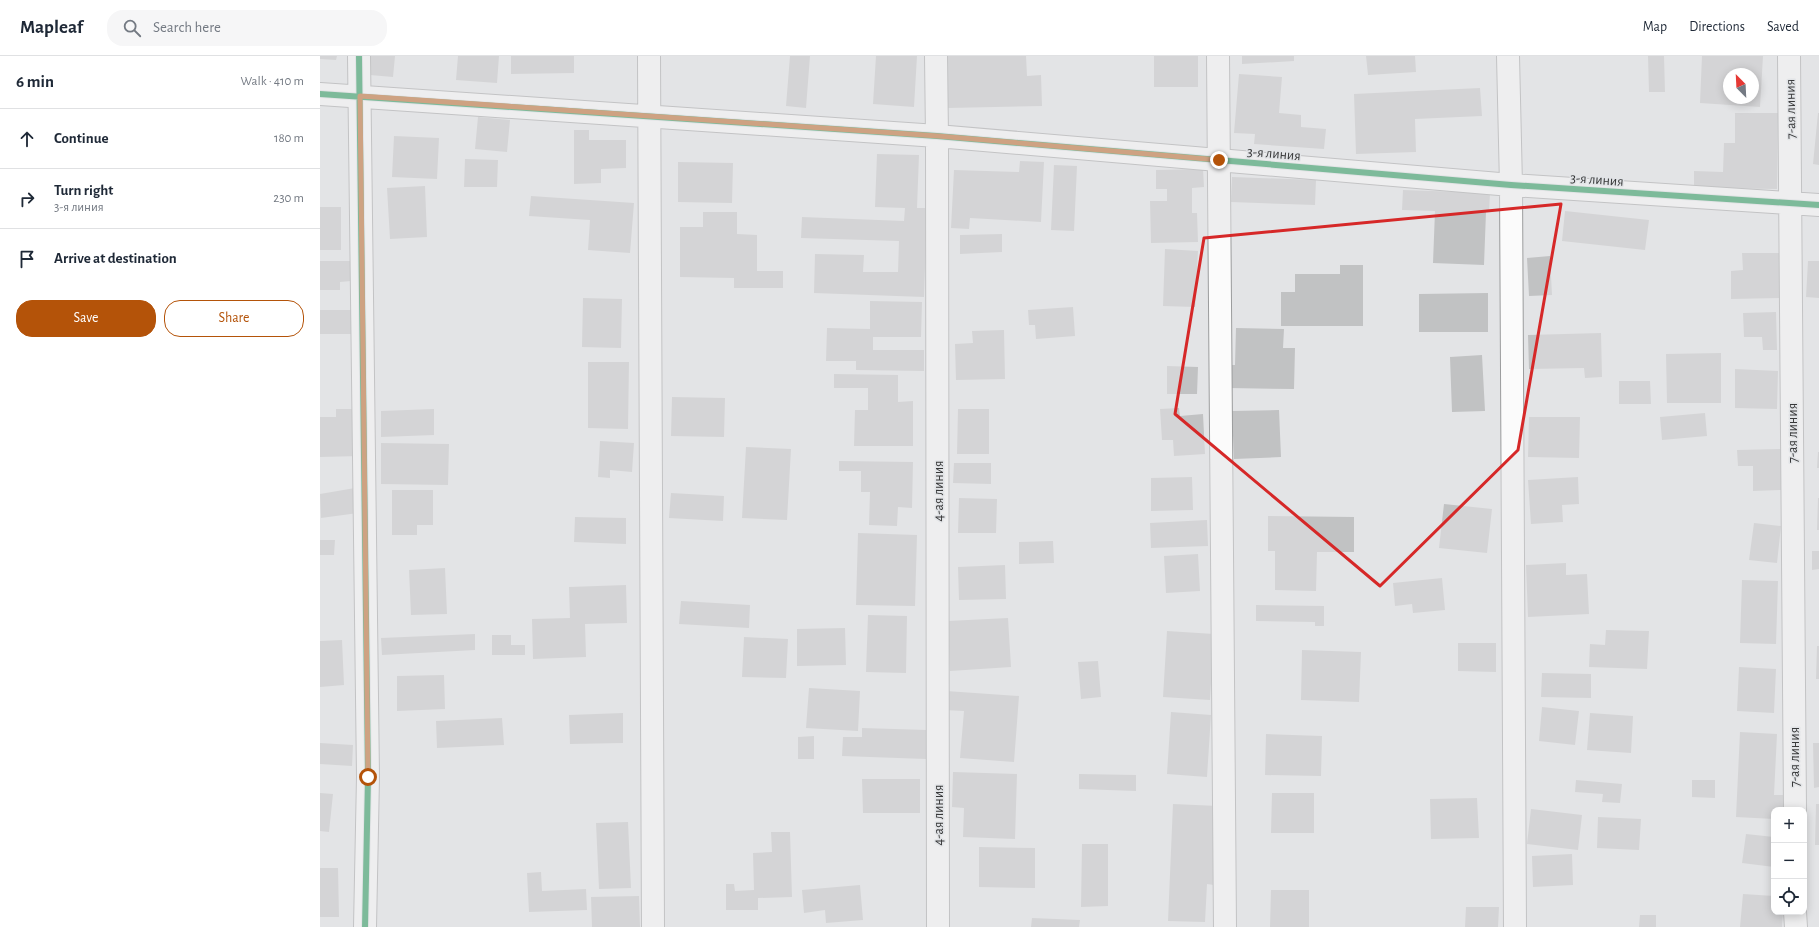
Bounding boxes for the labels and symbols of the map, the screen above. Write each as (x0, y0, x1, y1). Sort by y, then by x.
north arrow (1723, 68, 1759, 104)
street label: 7-ая линия (1783, 79, 1799, 139)
street label: 3-я линия (1247, 145, 1301, 163)
route end (1210, 151, 1228, 169)
street label: 3-я линия (1570, 171, 1624, 189)
street label: 7-ая линия (1786, 403, 1800, 463)
street label: 4-ая линия (932, 461, 946, 521)
street label: 7-ая линия (1788, 727, 1802, 787)
route start (359, 768, 377, 786)
street label: 4-ая линия (932, 785, 946, 845)

